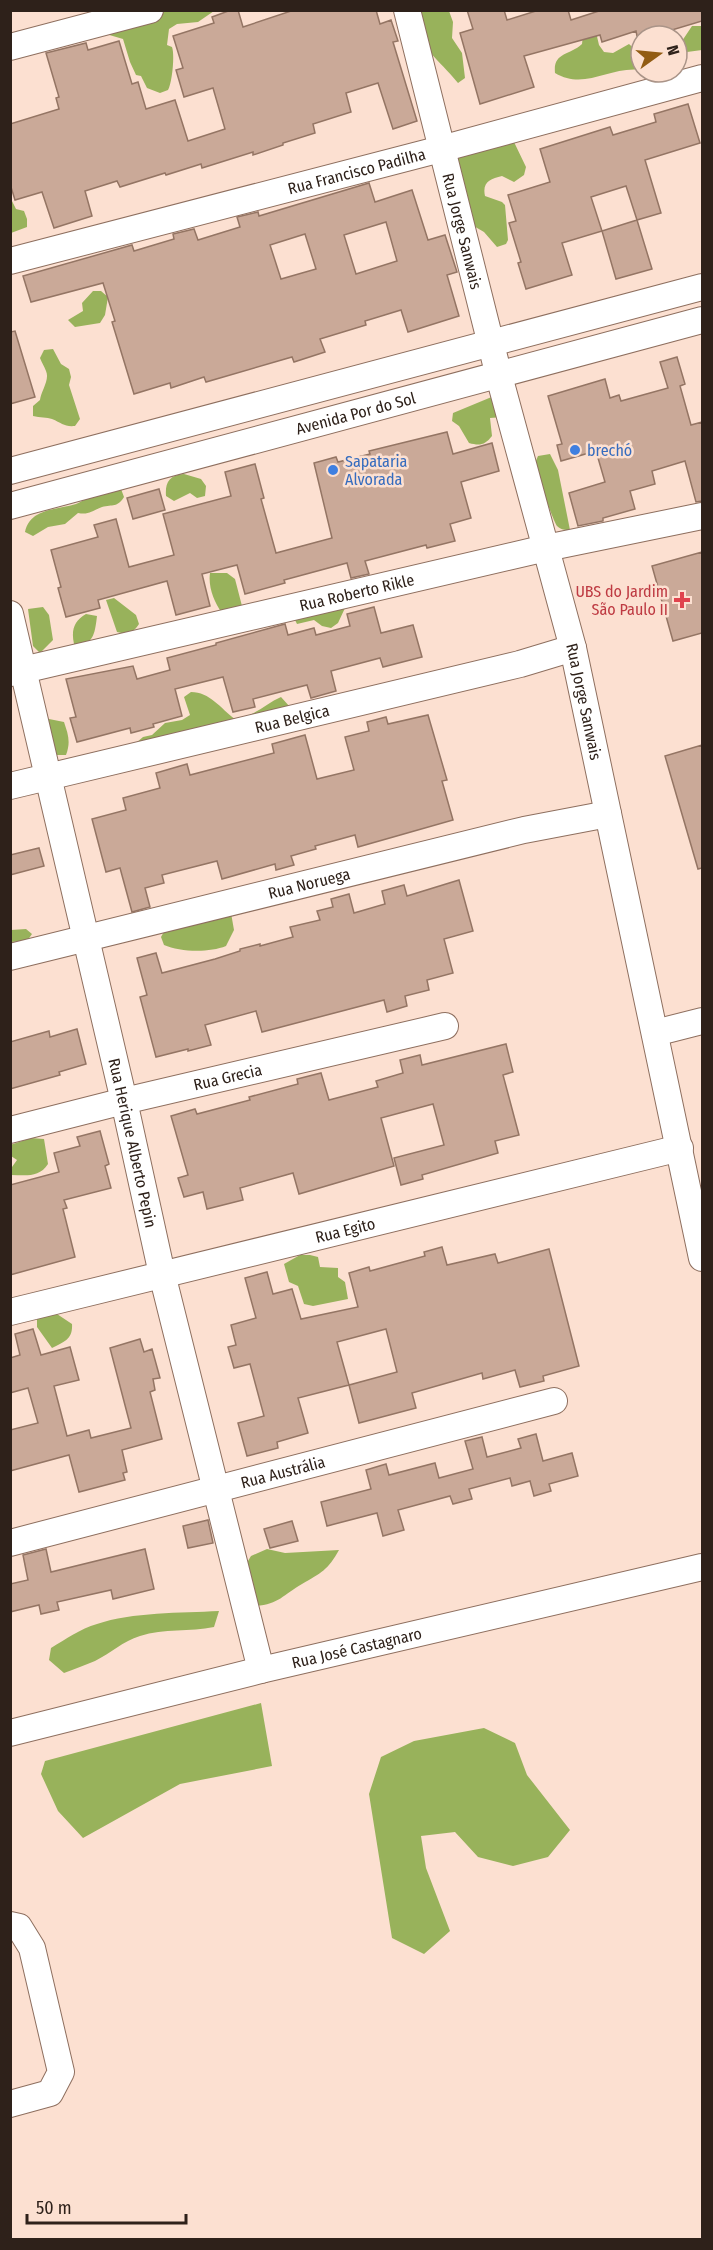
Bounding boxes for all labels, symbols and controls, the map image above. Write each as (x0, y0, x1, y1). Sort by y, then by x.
north arrow (629, 24, 689, 84)
text: N (663, 43, 683, 57)
street label: Rua Francisco Padilha (286, 144, 428, 198)
street label: Rua Jorge Sanwais (439, 171, 486, 291)
street label: Avenida Por do Sol (294, 388, 418, 438)
place label: brechó (587, 441, 632, 460)
marker: brechó (568, 443, 582, 457)
place label: Sapataria Alvorada (345, 452, 408, 489)
marker: Sapataria Alvorada (326, 463, 340, 477)
street label: Rua Roberto Rikle (297, 570, 416, 615)
place label: UBS do Jardim São Paulo II (575, 582, 668, 619)
marker: UBS do Jardim São Paulo II (673, 591, 691, 609)
street label: Rua Jorge Sanwais (563, 641, 606, 762)
street label: Rua Belgica (253, 700, 331, 737)
street label: Rua Noruega (266, 864, 352, 902)
street label: Rua Herique Alberto Pepin (105, 1056, 161, 1229)
street label: Rua Grecia (191, 1060, 264, 1094)
street label: Rua Egito (313, 1214, 377, 1246)
street label: Rua Austrália (239, 1452, 327, 1492)
street label: Rua José Castagnaro (290, 1623, 423, 1672)
scale bar (27, 2187, 186, 2225)
text: 50 m (36, 2197, 72, 2219)

